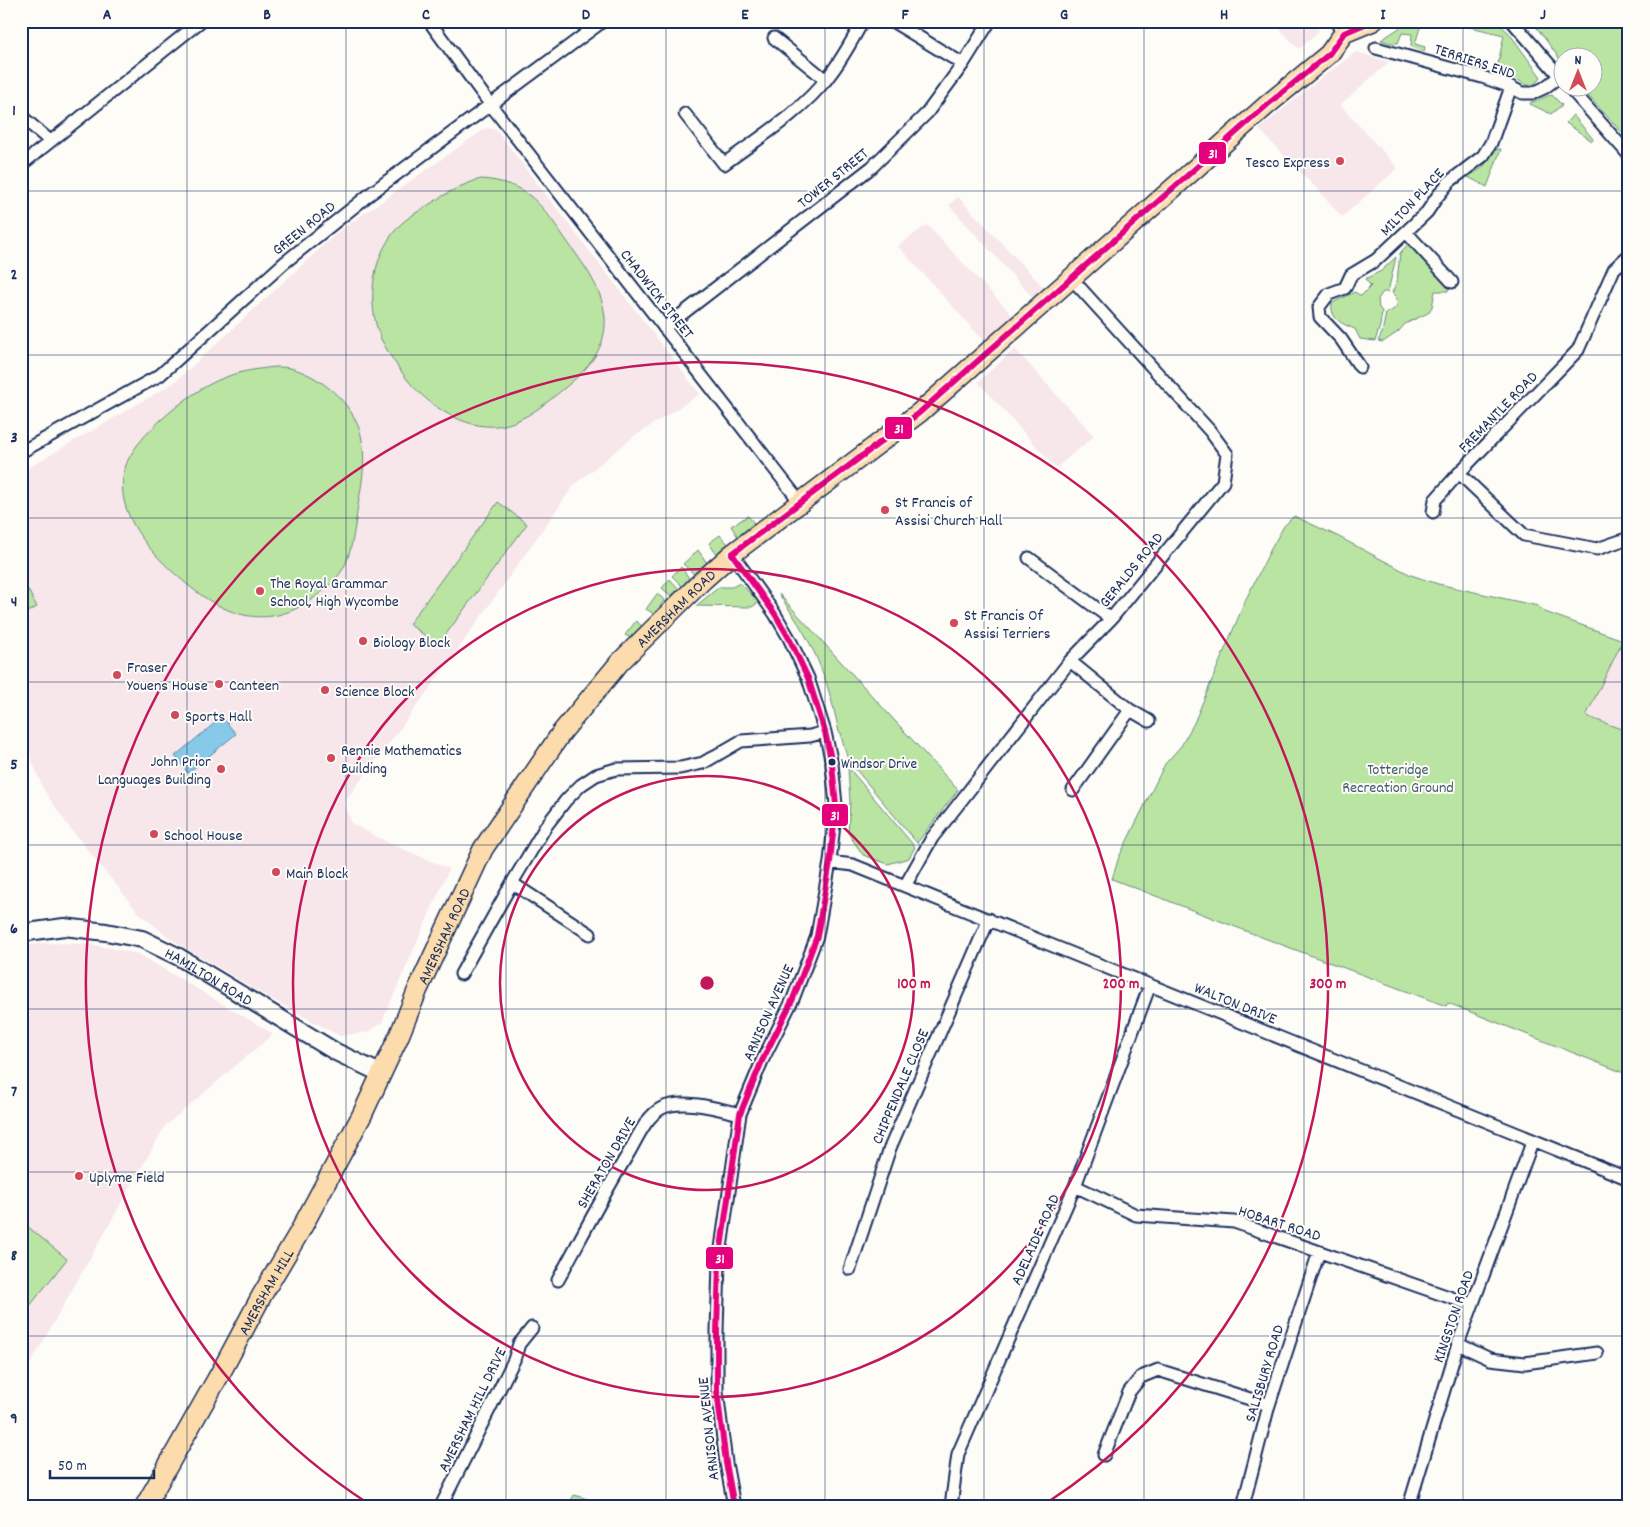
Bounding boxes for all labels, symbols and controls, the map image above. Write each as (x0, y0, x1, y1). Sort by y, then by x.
text: A (103, 4, 112, 27)
text: B (263, 4, 271, 27)
text: C (422, 4, 430, 27)
text: D (582, 4, 591, 27)
text: E (741, 4, 749, 27)
text: F (901, 4, 909, 27)
text: G (1060, 4, 1068, 27)
text: H (1220, 4, 1228, 27)
text: I (1381, 4, 1387, 27)
text: J (1540, 4, 1546, 27)
street label: TERRIERS END (1431, 39, 1517, 86)
north arrow (1552, 48, 1602, 98)
text: N (1575, 51, 1582, 71)
text: 1 (12, 100, 16, 123)
line badge: 31 (1198, 141, 1227, 165)
street label: TOWER STREET (793, 143, 875, 215)
text: 31 (1208, 145, 1218, 165)
place label: Tesco Express (1246, 152, 1330, 175)
marker: Tesco Express (1334, 155, 1346, 167)
street label: MILTON PLACE (1375, 163, 1451, 242)
street label: GREEN ROAD (268, 196, 341, 262)
street label: CHADWICK STREET (614, 245, 699, 345)
text: 2 (11, 264, 18, 287)
street label: FREMANTLE ROAD (1454, 367, 1544, 459)
line badge: 31 (884, 416, 913, 440)
text: 31 (894, 420, 904, 440)
text: 3 (10, 427, 18, 450)
place label: St Francis of Assisi Church Hall (895, 492, 1002, 533)
marker: St Francis of Assisi Church Hall (879, 504, 891, 516)
street label: GERALDS ROAD (1094, 528, 1170, 613)
street label: AMERSHAM ROAD (632, 565, 722, 654)
place label: The Royal Grammar School, High Wycombe (270, 573, 399, 614)
marker: The Royal Grammar School, High Wycombe (254, 585, 266, 597)
text: 4 (11, 591, 17, 614)
place label: St Francis Of Assisi Terriers (964, 605, 1051, 646)
marker: St Francis Of Assisi Terriers (948, 617, 960, 629)
place label: Biology Block (373, 632, 450, 655)
marker: Biology Block (357, 635, 369, 647)
place label: Fraser Youens House (127, 657, 208, 698)
marker: Fraser Youens House (111, 669, 123, 681)
place label: Canteen (229, 675, 279, 698)
marker: Canteen (213, 678, 225, 690)
place label: Science Block (335, 681, 415, 704)
marker: Science Block (319, 684, 331, 696)
place label: Sports Hall (185, 706, 252, 729)
marker: Sports Hall (169, 709, 181, 721)
place label: Rennie Mathematics Building (341, 740, 462, 781)
place label: John Prior Languages Building (98, 751, 211, 792)
marker: Rennie Mathematics Building (325, 752, 337, 764)
text: 5 (10, 754, 18, 777)
place label: Windsor Drive (841, 754, 918, 776)
marker: Windsor Drive (827, 757, 837, 767)
park label: Totteridge Recreation Ground (1342, 759, 1454, 800)
marker: John Prior Languages Building (215, 763, 227, 775)
line badge: 31 (821, 803, 849, 827)
text: 31 (830, 807, 840, 827)
place label: School House (164, 825, 243, 848)
marker: School House (148, 828, 160, 840)
place label: Main Block (286, 863, 348, 886)
marker: Main Block (270, 866, 282, 878)
street label: AMERSHAM ROAD (413, 885, 477, 989)
text: 6 (10, 918, 18, 941)
street label: HAMILTON ROAD (160, 943, 256, 1013)
street label: ARNISON AVENUE (738, 960, 801, 1065)
centre of rings (698, 974, 716, 992)
text: 100 m (897, 974, 931, 996)
text: 200 m (1103, 974, 1139, 996)
text: 300 m (1310, 974, 1346, 996)
street label: WALTON DRIVE (1190, 977, 1281, 1032)
street label: CHIPPENDALE CLOSE (867, 1025, 936, 1148)
text: 7 (11, 1081, 17, 1104)
street label: SHERATON DRIVE (572, 1113, 643, 1213)
place label: Uplyme Field (89, 1167, 165, 1190)
marker: Uplyme Field (73, 1170, 85, 1182)
street label: ADELAIDE ROAD (1006, 1191, 1067, 1289)
street label: HOBART ROAD (1235, 1200, 1323, 1249)
street label: AMERSHAM HILL (234, 1244, 301, 1340)
text: 8 (11, 1245, 18, 1268)
line badge: 31 (705, 1246, 734, 1270)
text: 31 (715, 1250, 725, 1270)
street label: KINGSTON ROAD (1428, 1267, 1481, 1366)
street label: SALISBURY ROAD (1240, 1322, 1291, 1425)
street label: AMERSHAM HILL DRIVE (433, 1343, 514, 1476)
street label: ARNISON AVENUE (693, 1375, 726, 1482)
text: 9 (10, 1408, 18, 1431)
scale bar (50, 1447, 154, 1479)
text: 50 m (58, 1456, 87, 1478)

